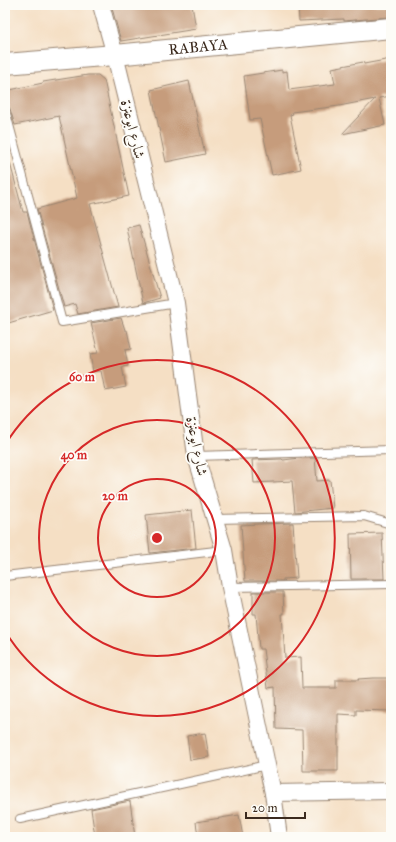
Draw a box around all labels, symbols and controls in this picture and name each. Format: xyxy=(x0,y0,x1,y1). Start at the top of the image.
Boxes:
street label: RABAYA xyxy=(168,35,229,59)
street label: شارع ابوعنزة xyxy=(113,98,149,161)
text: 60 m xyxy=(69,370,96,384)
street label: شارع ابوعنزة xyxy=(178,415,212,478)
text: 40 m xyxy=(61,448,88,463)
text: 20 m xyxy=(102,489,129,503)
centre of rings xyxy=(150,531,164,545)
scale bar xyxy=(246,794,305,820)
text: 20 m xyxy=(252,801,278,815)

